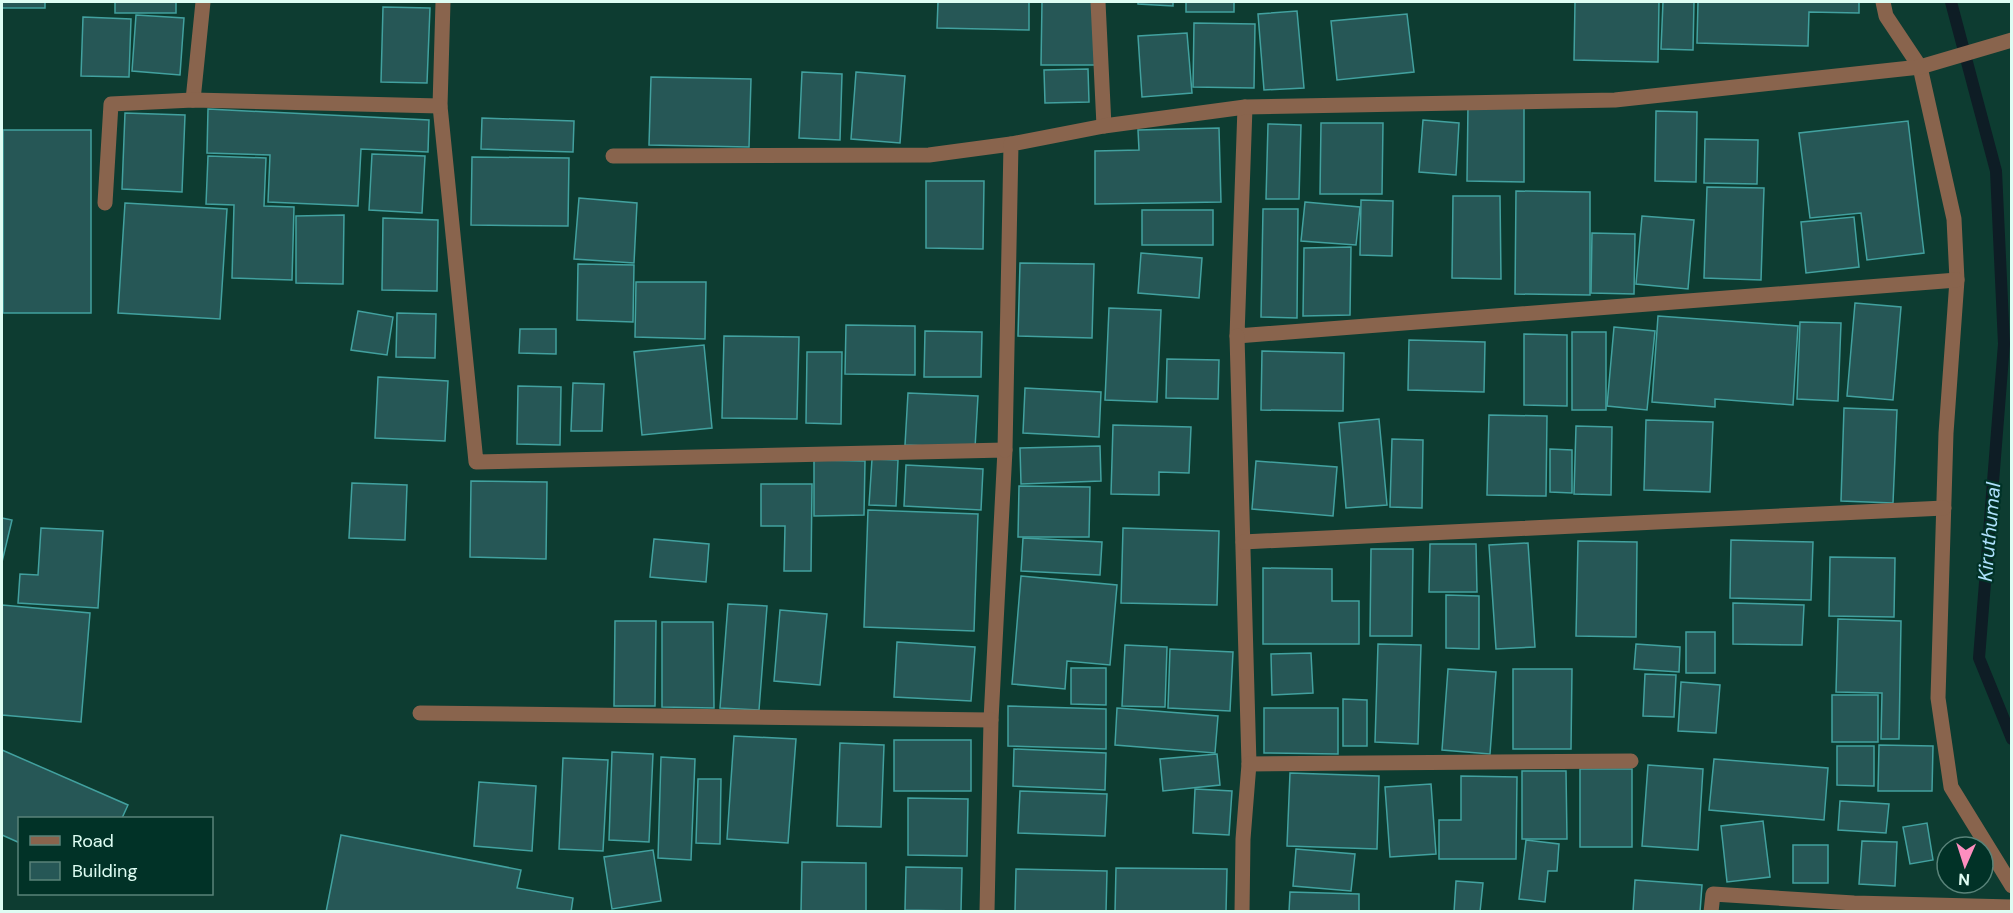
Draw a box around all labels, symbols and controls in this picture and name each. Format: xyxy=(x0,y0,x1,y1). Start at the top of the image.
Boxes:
water label: Kiruthumal xyxy=(1972,481,2006,583)
legend xyxy=(18,817,213,895)
text: Road xyxy=(72,829,114,853)
north arrow xyxy=(1935,835,1995,895)
text: Building xyxy=(72,859,137,883)
text: N xyxy=(1958,869,1971,890)

